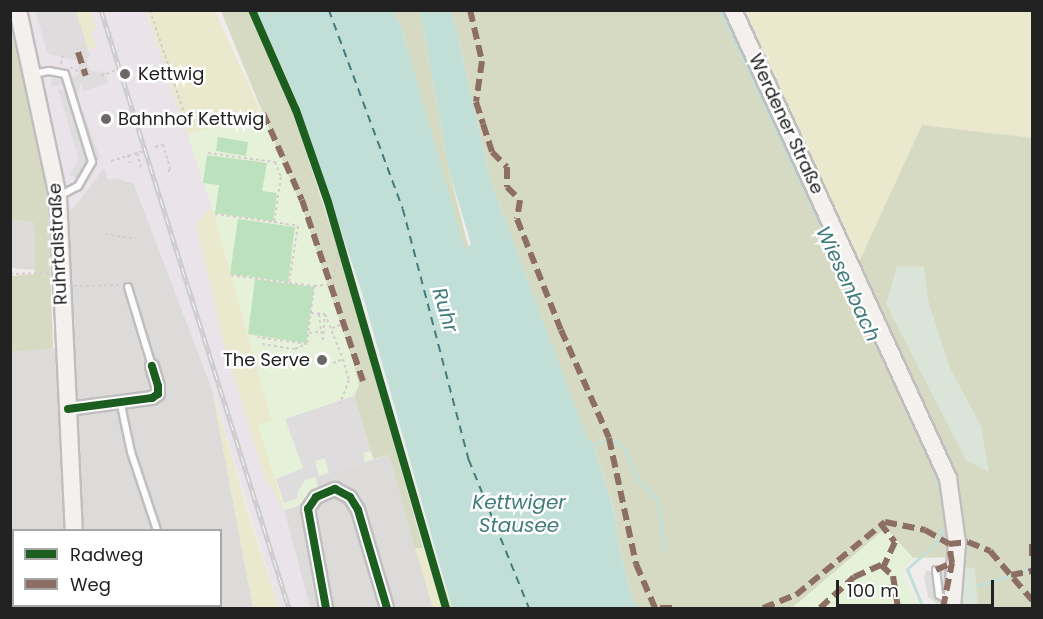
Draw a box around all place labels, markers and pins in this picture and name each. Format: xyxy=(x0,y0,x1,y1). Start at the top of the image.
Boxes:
place label: Kettwig xyxy=(138,63,204,85)
marker: Kettwig xyxy=(116,65,134,83)
place label: Bahnhof Kettwig xyxy=(118,108,264,130)
marker: Bahnhof Kettwig xyxy=(99,112,113,126)
place label: The Serve xyxy=(223,349,310,371)
marker: The Serve xyxy=(315,353,329,367)

